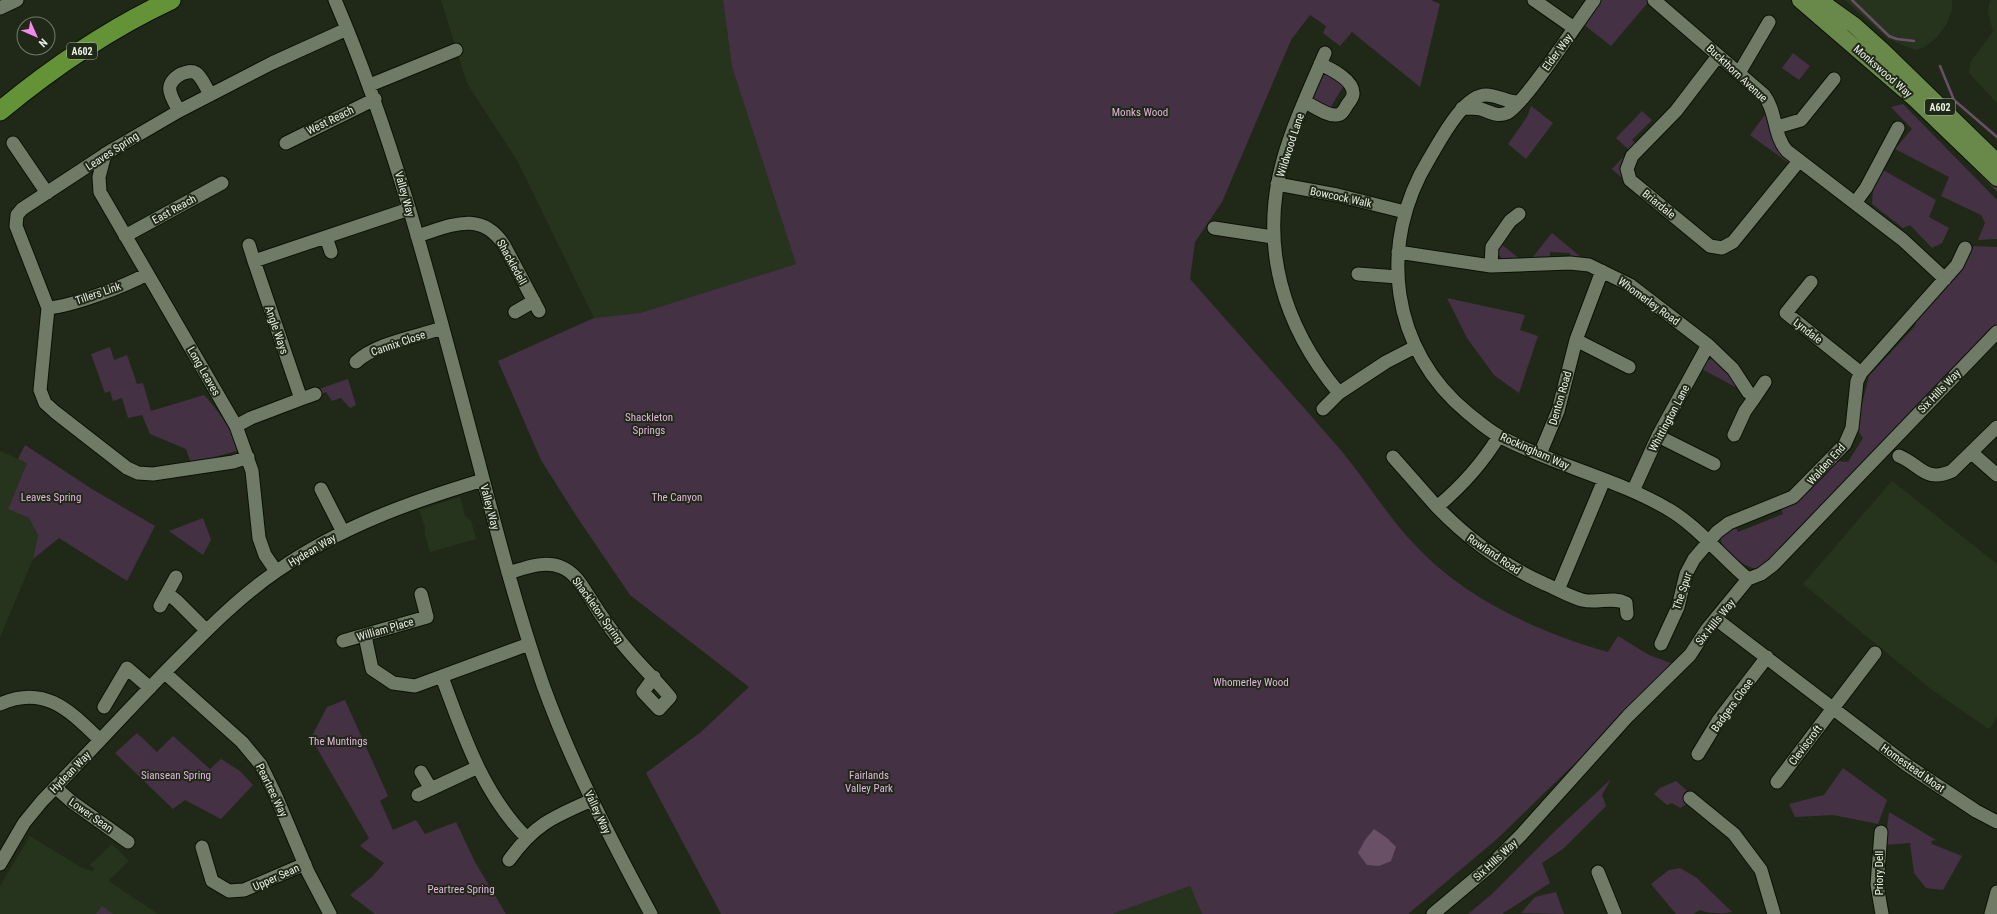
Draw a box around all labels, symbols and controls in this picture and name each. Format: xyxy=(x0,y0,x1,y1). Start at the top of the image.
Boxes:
north arrow xyxy=(16,16,56,56)
street label: Elder Way xyxy=(1540,31,1575,73)
text: N xyxy=(36,36,50,50)
street label: Buckthorn Avenue xyxy=(1704,42,1770,105)
street label: Monkswood Way xyxy=(1851,42,1915,101)
road number: A602 xyxy=(67,43,97,59)
road number: A602 xyxy=(1925,99,1955,115)
street label: West Reach xyxy=(305,103,356,137)
park label: Monks Wood xyxy=(1112,106,1168,119)
street label: Wildwood Lane xyxy=(1274,112,1307,179)
street label: Leaves Spring xyxy=(83,129,141,173)
street label: Valley Way xyxy=(392,170,417,219)
street label: Bowcock Walk xyxy=(1309,185,1373,210)
street label: Briardale xyxy=(1640,187,1678,222)
street label: East Reach xyxy=(150,192,198,227)
street label: Shackledell xyxy=(494,237,529,287)
street label: Whomerley Road xyxy=(1615,275,1682,328)
street label: Tillers Link xyxy=(74,280,123,307)
street label: Angle Ways xyxy=(262,304,291,356)
street label: Lyndale xyxy=(1791,316,1825,347)
street label: Cannix Close xyxy=(369,328,427,359)
street label: Long Leaves xyxy=(184,344,223,398)
street label: Six Hills Way xyxy=(1915,367,1964,416)
street label: Denton Road xyxy=(1547,370,1574,427)
street label: Whittington Lane xyxy=(1646,383,1692,454)
park label: Shackleton Springs xyxy=(625,411,673,437)
street label: Rockingham Way xyxy=(1498,430,1572,473)
street label: Walden End xyxy=(1805,441,1848,488)
street label: Valley Way xyxy=(477,483,502,532)
park label: Leaves Spring xyxy=(21,491,81,504)
park label: The Canyon xyxy=(652,491,702,504)
street label: Hydean Way xyxy=(286,531,339,570)
street label: Rowland Road xyxy=(1465,532,1523,577)
street label: The Spur xyxy=(1670,570,1695,611)
street label: Shackleton Spring xyxy=(569,575,626,646)
street label: Six Hills Way xyxy=(1693,596,1738,648)
street label: William Place xyxy=(355,615,415,644)
park label: Whomerley Wood xyxy=(1213,676,1289,689)
street label: Badgers Close xyxy=(1709,676,1756,734)
street label: Cleviscroft xyxy=(1786,723,1825,768)
park label: The Muntings xyxy=(308,735,368,748)
street label: Homestead Moat xyxy=(1878,742,1947,795)
street label: Hydean Way xyxy=(47,748,94,796)
street label: Peartree Way xyxy=(253,762,290,819)
park label: Siansean Spring xyxy=(141,769,211,782)
park label: Fairlands Valley Park xyxy=(845,769,893,795)
street label: Valley Way xyxy=(582,788,613,836)
street label: Lower Sean xyxy=(66,796,115,835)
street label: Six Hills Way xyxy=(1471,836,1520,884)
street label: Priory Dell xyxy=(1873,851,1886,895)
street label: Upper Sean xyxy=(251,861,301,893)
park label: Peartree Spring xyxy=(427,883,495,896)

